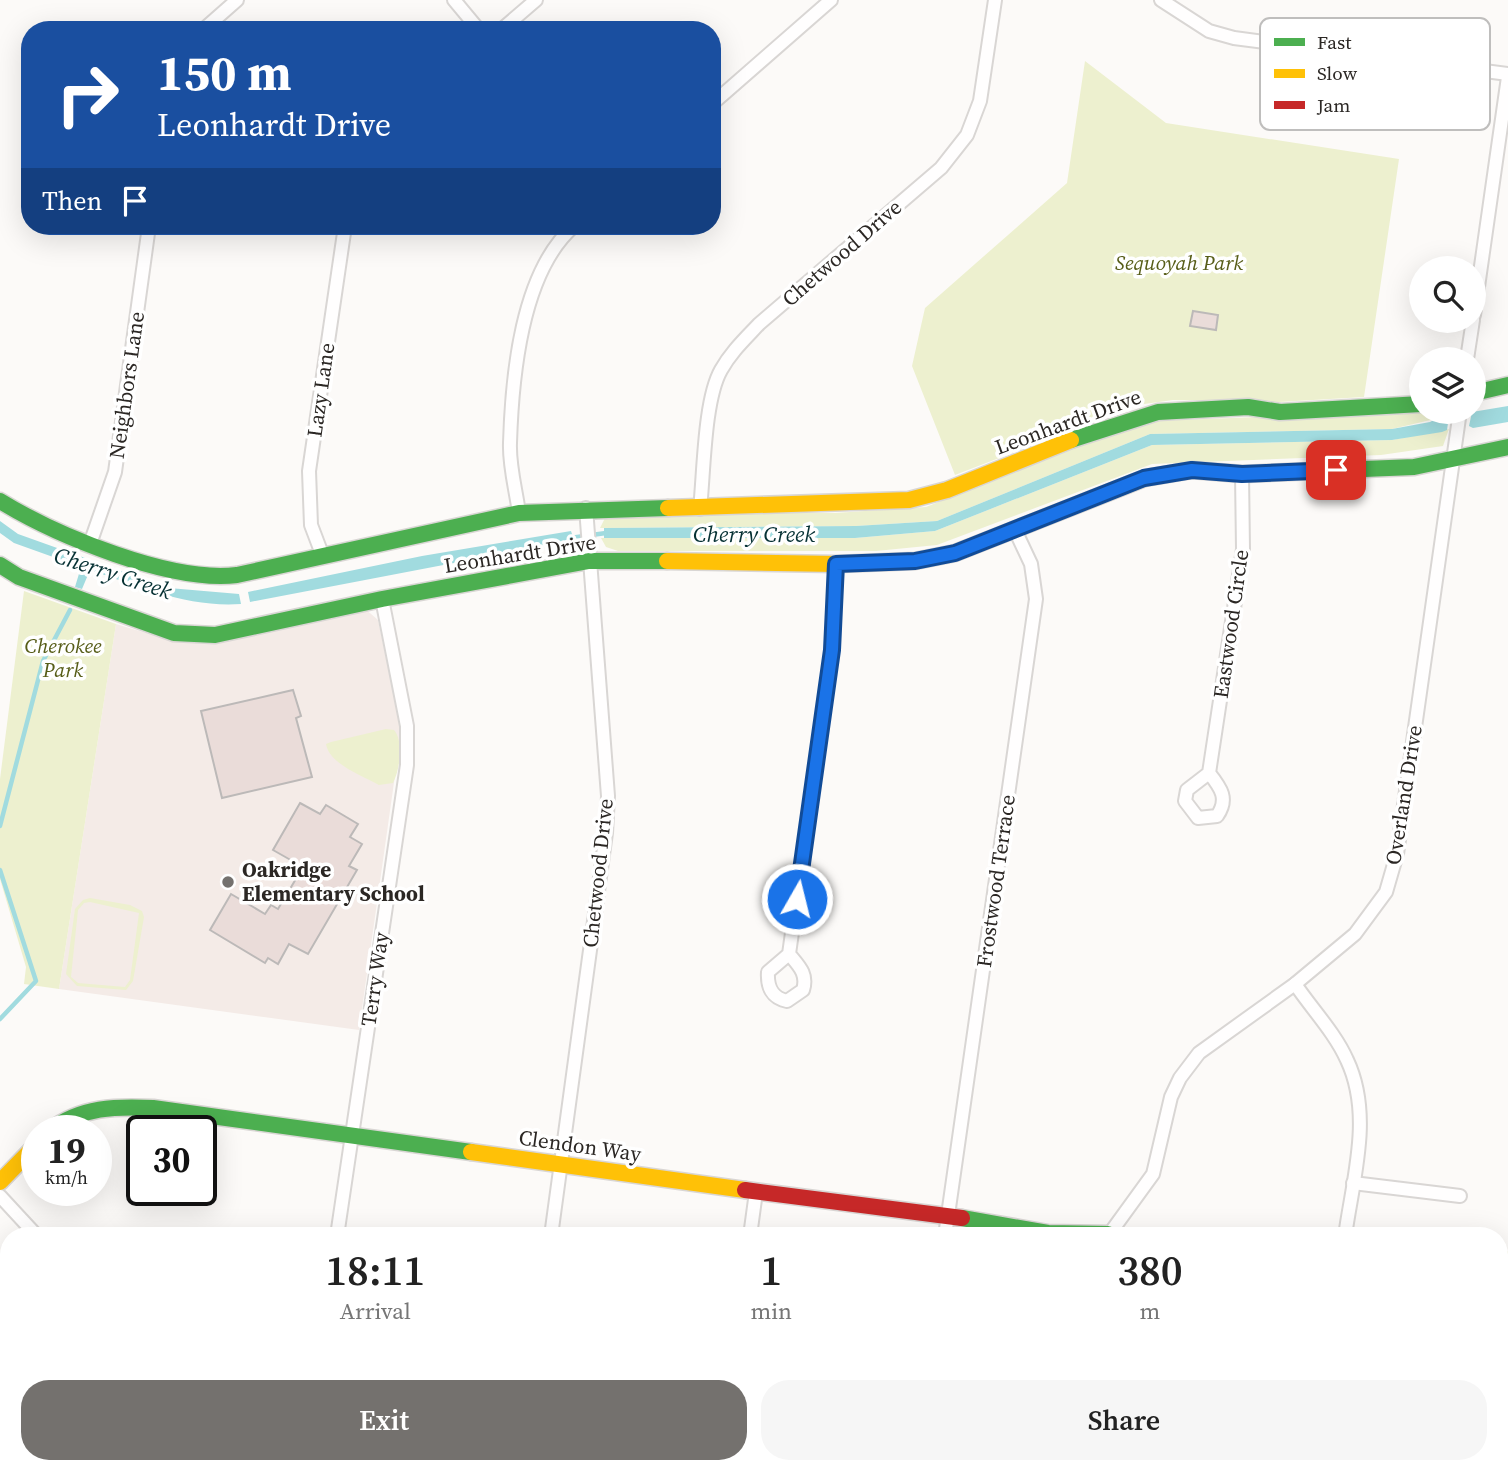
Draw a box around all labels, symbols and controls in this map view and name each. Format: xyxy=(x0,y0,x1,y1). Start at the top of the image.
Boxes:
legend xyxy=(1260,18,1490,130)
text: Fast xyxy=(1317,29,1352,55)
text: 150 m xyxy=(157,39,292,106)
icon: right xyxy=(42,49,133,140)
text: Slow xyxy=(1317,60,1358,86)
text: Jam xyxy=(1316,92,1350,118)
text: Leonhardt Drive xyxy=(157,103,391,147)
icon: arrive xyxy=(116,182,154,220)
text: Then xyxy=(42,183,102,219)
street label: Chetwood Drive xyxy=(776,193,908,313)
park label: Sequoyah Park xyxy=(1115,248,1243,277)
map controls xyxy=(1409,256,1486,424)
button: search xyxy=(1409,256,1486,333)
street label: Neighbors Lane xyxy=(102,309,151,460)
street label: Lazy Lane xyxy=(300,341,341,439)
button: layers xyxy=(1409,347,1486,424)
street label: Leonhardt Drive xyxy=(991,382,1145,461)
pin xyxy=(1306,440,1366,500)
icon: arrive xyxy=(1317,451,1355,489)
water label: Cherry Creek xyxy=(693,518,815,550)
street label: Leonhardt Drive xyxy=(442,527,598,580)
water label: Cherry Creek xyxy=(50,539,176,607)
street label: Eastwood Circle xyxy=(1206,548,1255,700)
park label: Cherokee Park xyxy=(24,631,102,684)
street label: Overland Drive xyxy=(1378,723,1429,867)
street label: Frostwood Terrace xyxy=(969,793,1022,969)
street label: Chetwood Drive xyxy=(575,797,620,949)
place label: Oakridge Elementary School xyxy=(242,855,425,908)
position arrow xyxy=(760,862,834,936)
marker: Oakridge Elementary School xyxy=(220,874,236,890)
street label: Terry Way xyxy=(354,930,395,1028)
speed limit sign: 30 xyxy=(126,1115,217,1206)
street label: Clendon Way xyxy=(517,1123,643,1168)
text: 19 xyxy=(48,1127,85,1175)
text: km/h xyxy=(45,1165,88,1190)
text: 18:11 xyxy=(325,1241,425,1299)
text: 1 xyxy=(760,1241,782,1299)
text: 380 xyxy=(1117,1241,1183,1299)
text: Arrival xyxy=(340,1295,411,1327)
text: min xyxy=(750,1295,792,1327)
text: m xyxy=(1140,1295,1160,1327)
button: Exit xyxy=(21,1380,747,1460)
button: Share xyxy=(761,1380,1487,1460)

